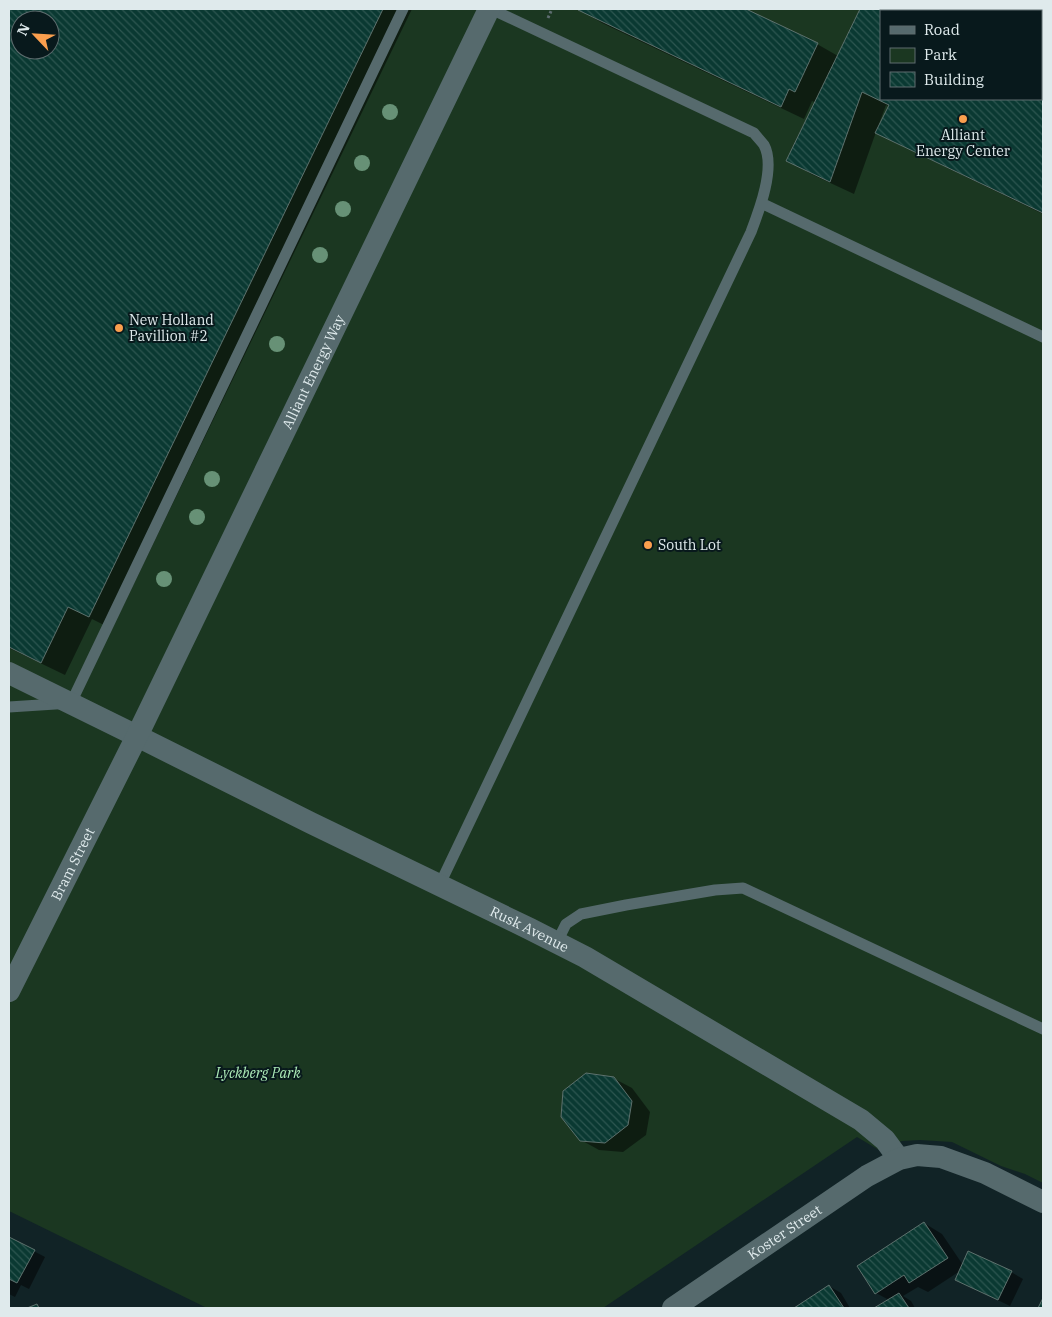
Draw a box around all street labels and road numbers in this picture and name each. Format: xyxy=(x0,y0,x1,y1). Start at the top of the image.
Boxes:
street label: Alliant Energy Way xyxy=(278,311,349,432)
street label: Bram Street xyxy=(47,825,99,904)
street label: Rusk Avenue xyxy=(487,902,572,956)
street label: Koster Street xyxy=(744,1201,825,1264)

